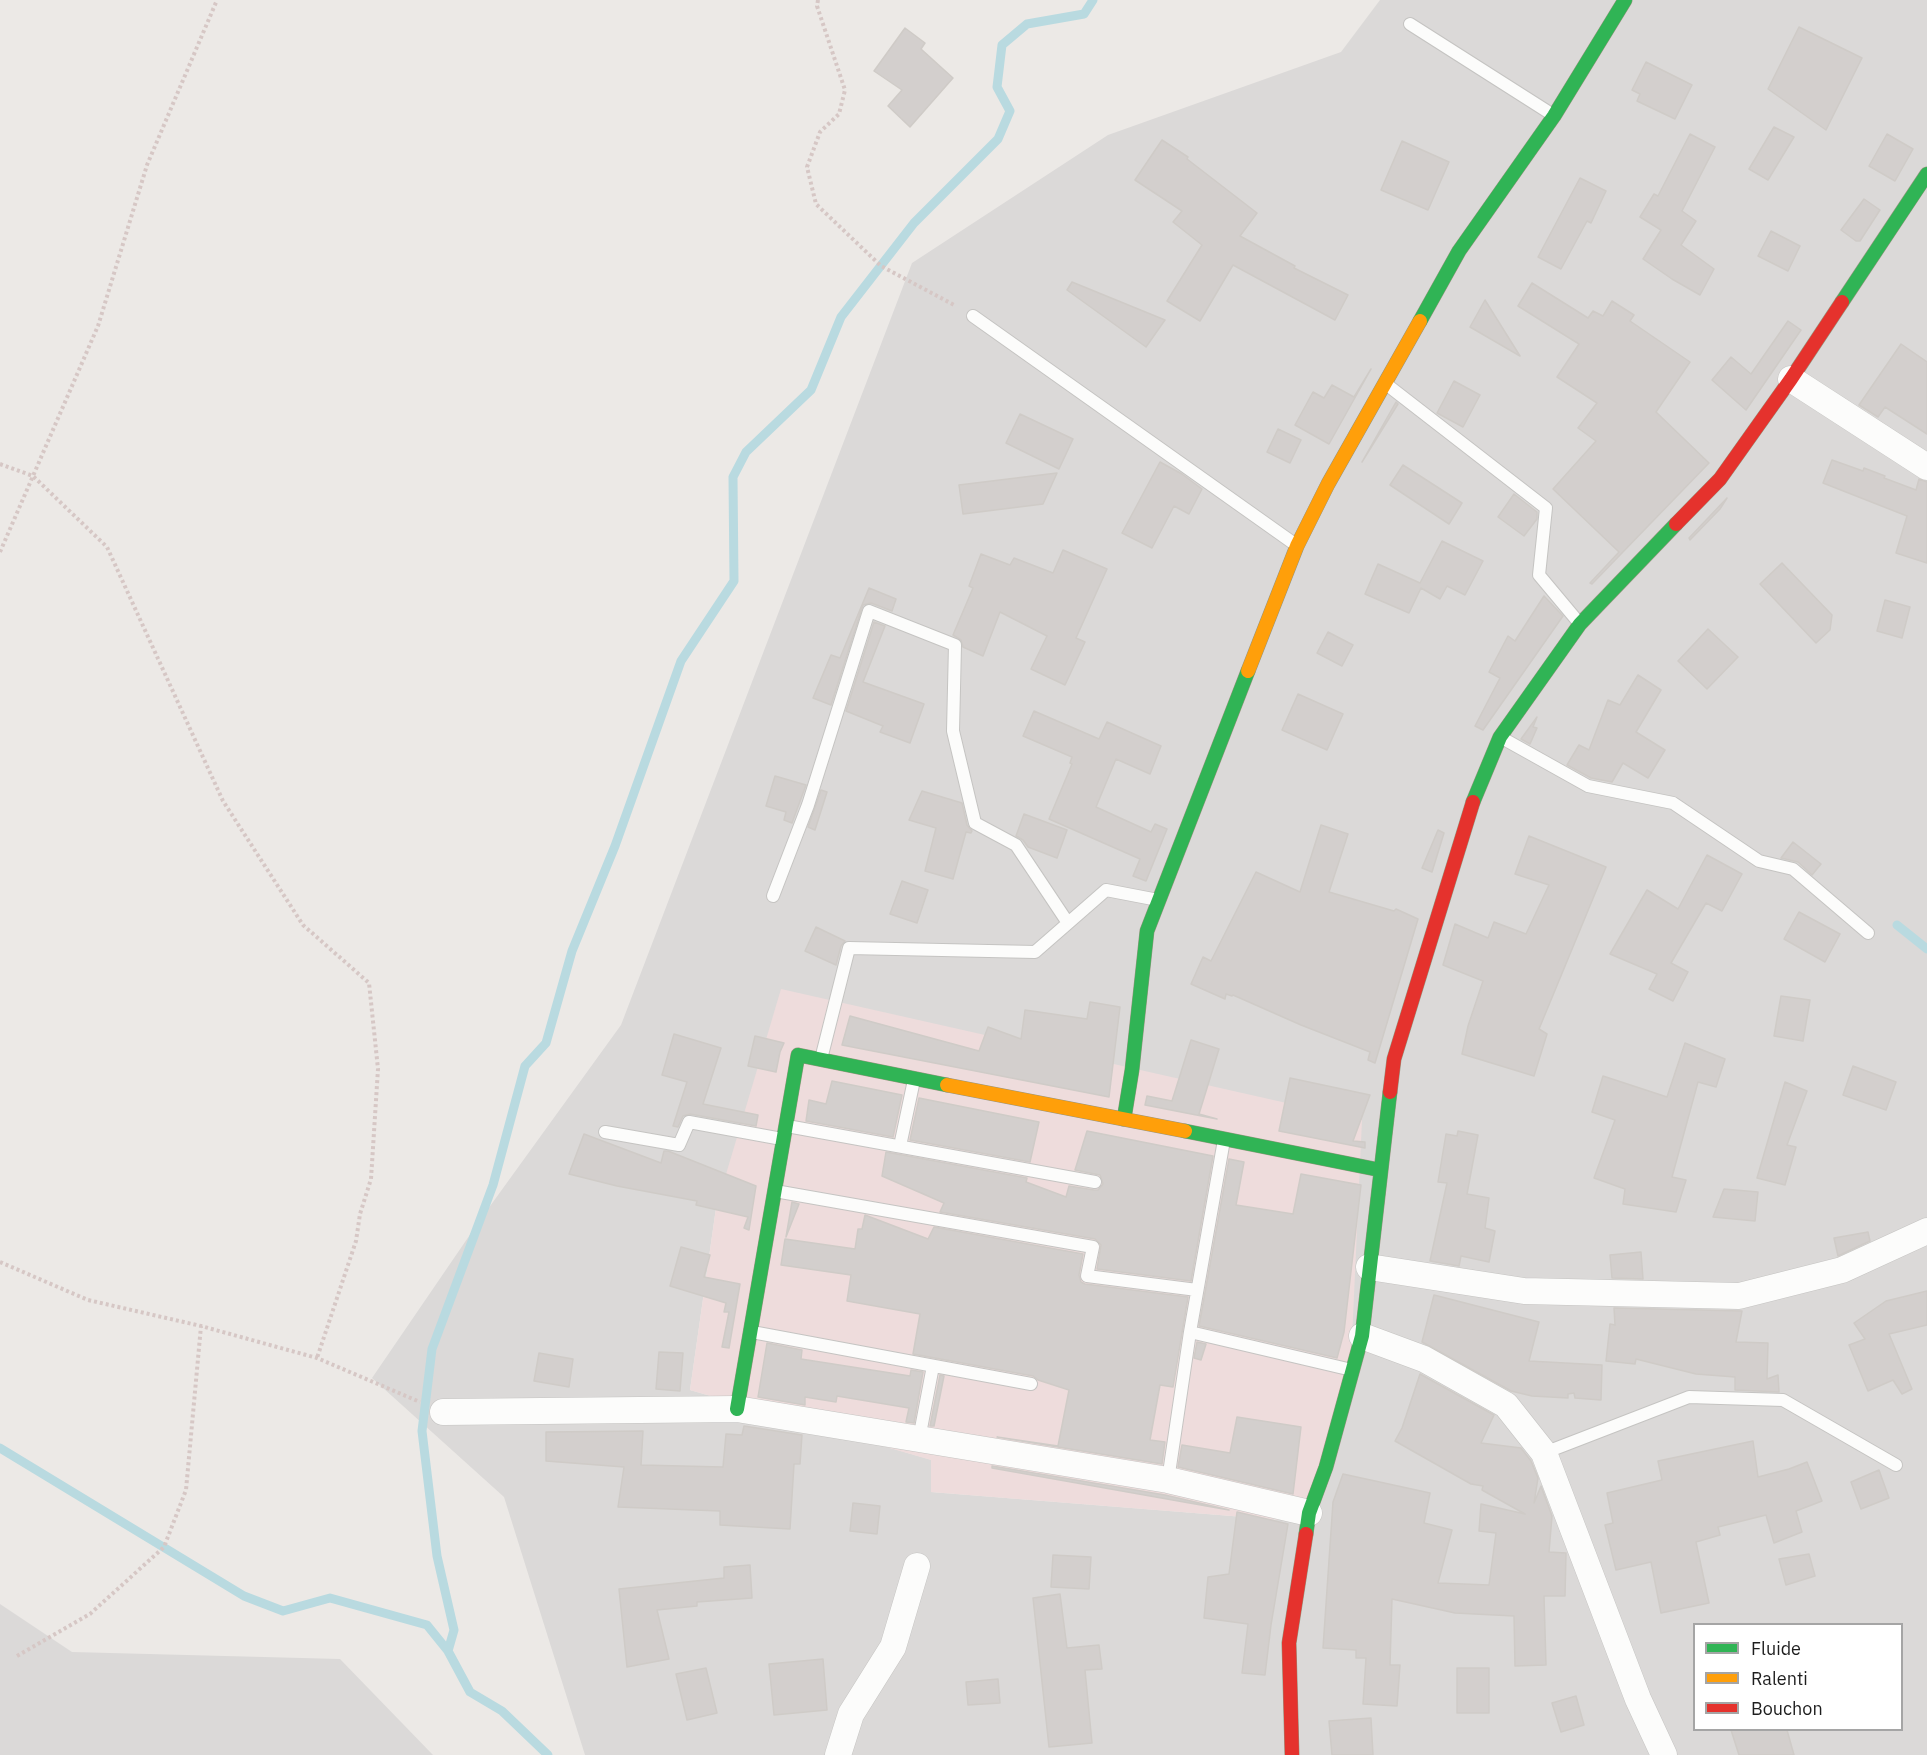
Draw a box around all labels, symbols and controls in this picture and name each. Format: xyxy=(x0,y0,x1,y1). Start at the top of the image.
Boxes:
legend xyxy=(1693,1623,1903,1731)
text: Fluide xyxy=(1751,1637,1801,1660)
text: Ralenti xyxy=(1751,1667,1808,1690)
text: Bouchon xyxy=(1751,1697,1823,1720)

